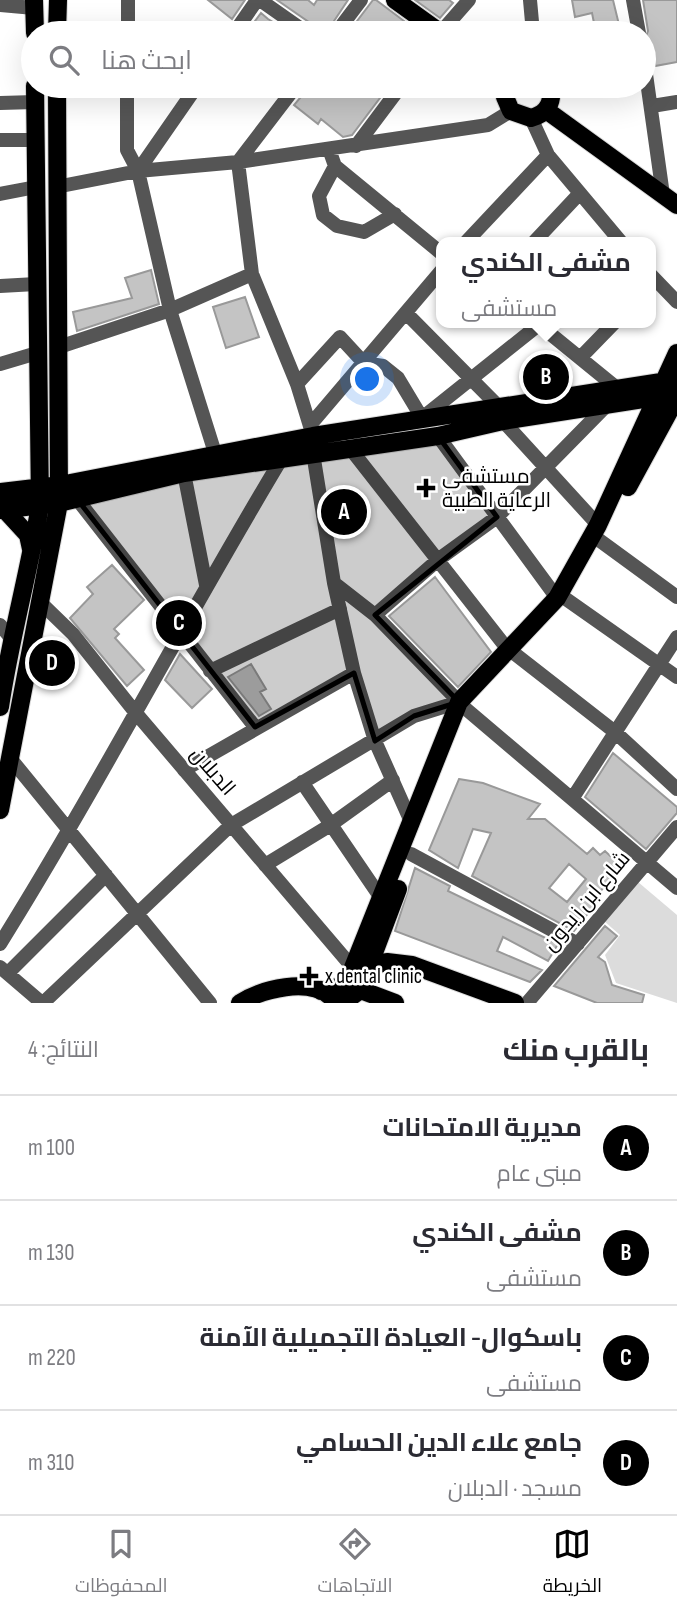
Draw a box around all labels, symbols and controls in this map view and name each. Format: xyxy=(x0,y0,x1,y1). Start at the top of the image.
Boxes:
search box xyxy=(21,21,656,98)
icon: search xyxy=(45,41,83,79)
text: ابحث هنا xyxy=(101,46,192,77)
popup xyxy=(436,237,656,328)
text: مشفى الكندي xyxy=(461,248,631,279)
text: مستشفى xyxy=(461,295,557,323)
pin: B xyxy=(523,351,569,403)
your location xyxy=(350,362,384,396)
place label: مستشفى الرعاية الطبية xyxy=(442,464,551,513)
marker: مستشفى الرعاية الطبية xyxy=(416,478,436,498)
pin: A xyxy=(321,486,367,538)
pin: C xyxy=(156,597,202,649)
pin: D xyxy=(29,637,75,689)
street label: الدبلان xyxy=(185,742,241,801)
street label: شارع ابن زيدون xyxy=(537,846,636,957)
place label: x dental clinic xyxy=(325,964,422,989)
marker: x dental clinic xyxy=(299,966,319,986)
text: بالقرب منك xyxy=(503,1033,649,1069)
text: النتائج: 4 xyxy=(28,1036,99,1064)
text: مديرية الامتحانات xyxy=(383,1113,582,1144)
text: 100 m xyxy=(28,1134,75,1162)
text: A xyxy=(621,1134,631,1162)
text: مبنى عام xyxy=(496,1160,582,1188)
text: مشفى الكندي xyxy=(412,1218,582,1249)
text: 130 m xyxy=(28,1239,74,1267)
text: B xyxy=(621,1239,631,1267)
text: مستشفى xyxy=(486,1265,582,1293)
text: باسكوال- العيادة التجميلية الآمنة xyxy=(199,1323,582,1354)
text: 220 m xyxy=(28,1344,76,1372)
text: C xyxy=(620,1344,632,1372)
text: مستشفى xyxy=(486,1370,582,1398)
text: جامع علاء الدين الحسامي xyxy=(296,1428,582,1459)
text: 310 m xyxy=(28,1449,74,1477)
text: D xyxy=(620,1449,632,1477)
text: مسجد · الدبلان xyxy=(448,1475,582,1503)
tab: المحفوظات xyxy=(75,1525,168,1603)
tab: الاتجاهات xyxy=(317,1525,393,1603)
tab: الخريطة xyxy=(543,1525,602,1603)

